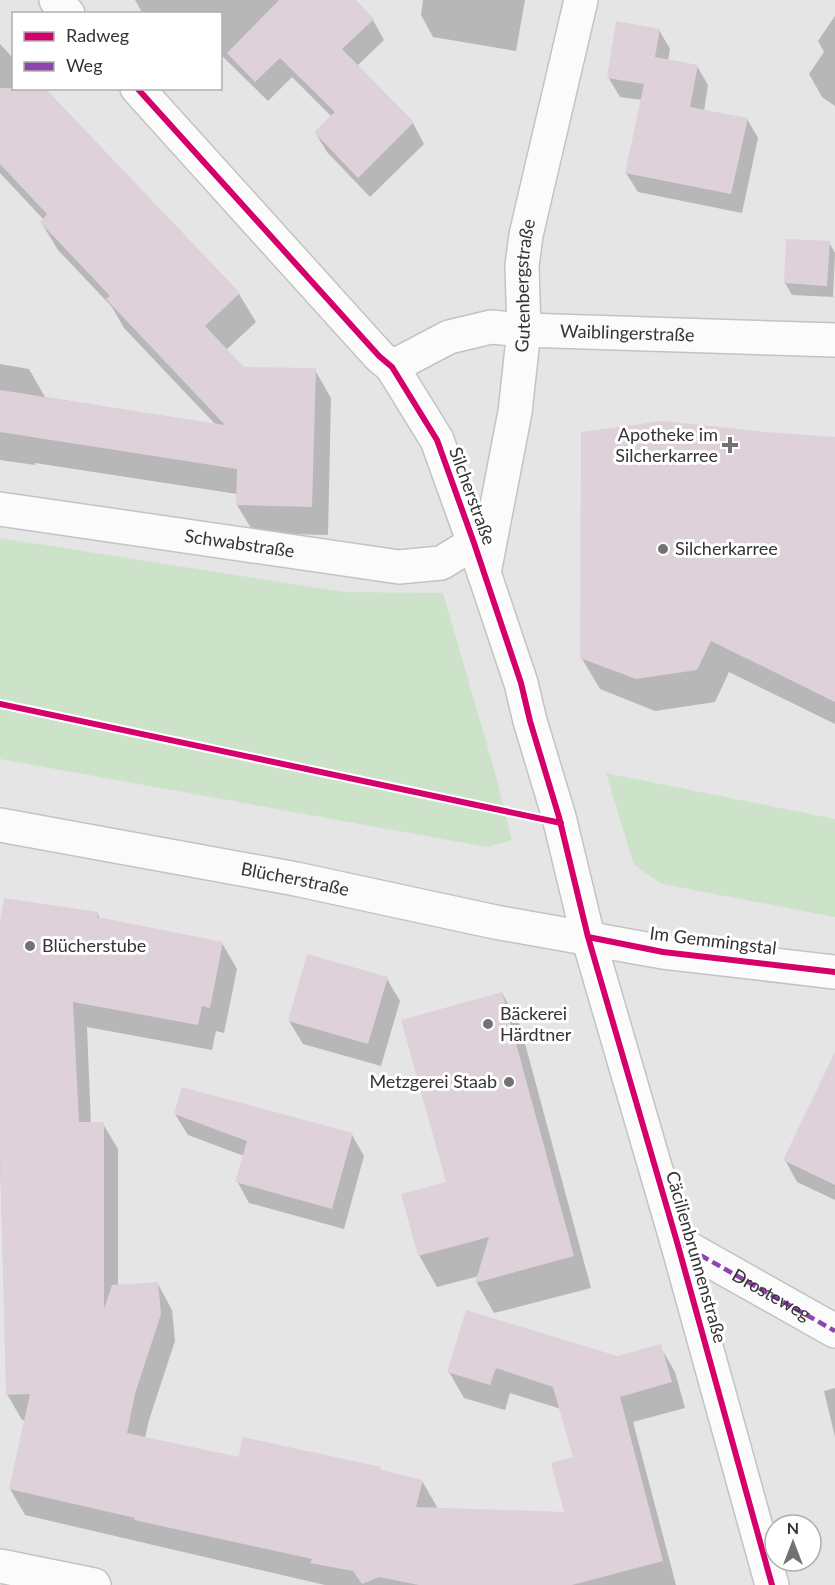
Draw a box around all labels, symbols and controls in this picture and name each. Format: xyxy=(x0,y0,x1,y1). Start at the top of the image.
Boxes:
legend xyxy=(12,12,222,90)
text: Radweg xyxy=(66,24,129,46)
text: Weg xyxy=(66,54,103,76)
street label: Gutenbergstraße xyxy=(510,216,539,353)
street label: Waiblingerstraße xyxy=(560,319,695,345)
place label: Apotheke im Silcherkarree xyxy=(615,423,718,466)
marker: Apotheke im Silcherkarree xyxy=(723,438,737,452)
street label: Silcherstraße xyxy=(445,444,501,548)
street label: Schwabstraße xyxy=(183,524,296,562)
place label: Silcherkarree xyxy=(675,537,778,559)
marker: Silcherkarree xyxy=(656,542,670,556)
street label: Blücherstraße xyxy=(239,857,351,900)
street label: Im Gemmingstal xyxy=(648,921,778,959)
place label: Blücherstube xyxy=(42,934,146,956)
marker: Blücherstube xyxy=(23,939,37,953)
place label: Bäckerei Härdtner xyxy=(500,1002,572,1045)
marker: Bäckerei Härdtner xyxy=(481,1017,495,1031)
place label: Metzgerei Staab xyxy=(369,1070,497,1092)
marker: Metzgerei Staab xyxy=(502,1075,516,1089)
street label: Cäcilienbrunnenstraße xyxy=(662,1168,732,1345)
street label: Drosteweg xyxy=(729,1263,815,1325)
north arrow xyxy=(763,1513,823,1573)
text: N xyxy=(787,1518,799,1537)

